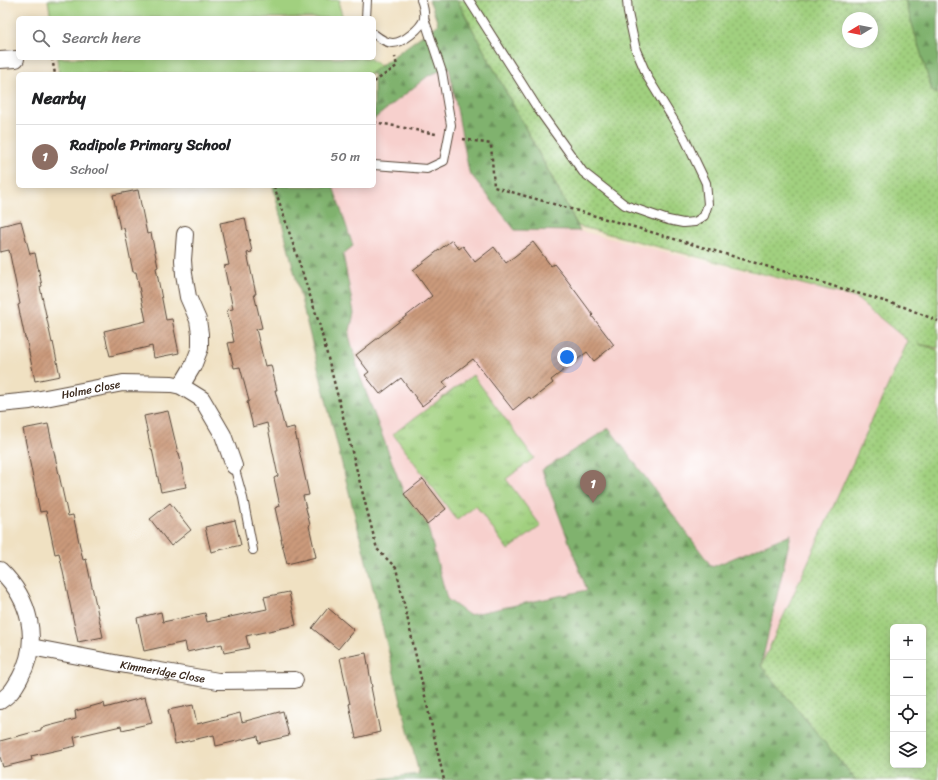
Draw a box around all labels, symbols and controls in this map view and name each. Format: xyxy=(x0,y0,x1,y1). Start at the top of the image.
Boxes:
north arrow xyxy=(842,12,878,48)
search box xyxy=(16,16,376,60)
text: Search here xyxy=(62,25,141,51)
icon: search xyxy=(30,27,52,49)
text: Nearby xyxy=(32,83,86,113)
text: Radipole Primary School xyxy=(70,132,230,158)
text: 1 xyxy=(42,145,48,168)
text: 50 m xyxy=(330,145,360,168)
text: School xyxy=(70,158,108,181)
your location xyxy=(557,347,577,367)
street label: Holme Close xyxy=(60,375,122,405)
pin: 1 xyxy=(580,470,606,503)
map controls xyxy=(890,624,926,768)
button: + xyxy=(890,624,926,660)
street label: Kimmeridge Close xyxy=(119,655,207,689)
button: − xyxy=(890,660,926,696)
button: locate xyxy=(890,696,926,732)
button: layers xyxy=(890,732,926,768)

